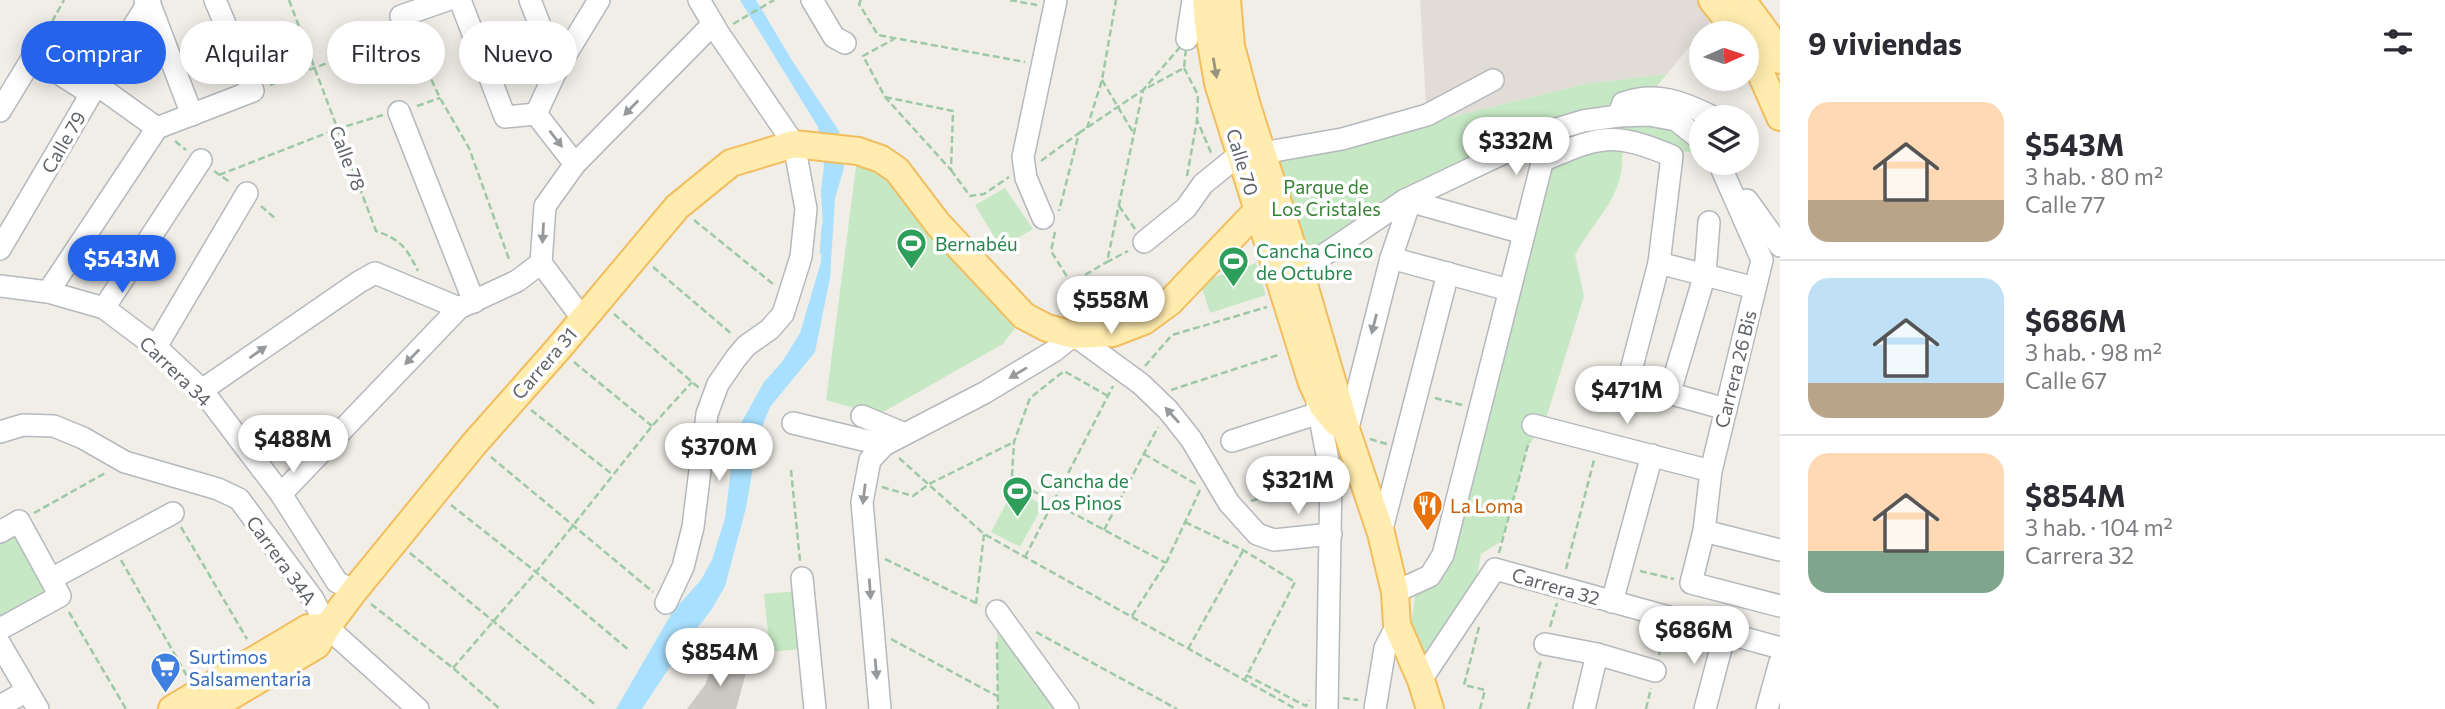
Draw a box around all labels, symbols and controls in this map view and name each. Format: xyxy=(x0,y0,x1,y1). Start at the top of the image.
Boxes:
chip: Comprar xyxy=(21,21,166,84)
chip: Alquilar xyxy=(180,21,313,84)
chip: Filtros xyxy=(327,21,445,84)
chip: Nuevo xyxy=(459,21,577,84)
north arrow xyxy=(1689,21,1759,91)
map controls xyxy=(1689,21,1759,175)
icon: filters xyxy=(2379,23,2417,61)
text: 9 viviendas xyxy=(1808,24,1962,61)
one-way arrow xyxy=(1210,57,1221,79)
one-way arrow xyxy=(622,99,639,116)
button: layers xyxy=(1689,105,1759,175)
street label: Calle 79 xyxy=(36,107,90,177)
pin: $332M xyxy=(1467,118,1565,177)
street label: Calle 78 xyxy=(325,122,371,194)
text: $543M xyxy=(2025,125,2125,162)
street label: Calle 70 xyxy=(1222,126,1264,198)
text: $332M xyxy=(1479,126,1553,154)
one-way arrow xyxy=(548,130,562,148)
icon: home xyxy=(1864,130,1948,214)
text: 3 hab. · 80 m² xyxy=(2025,162,2163,190)
park label: Parque de Los Cristales xyxy=(1271,175,1381,220)
text: Calle 77 xyxy=(2025,190,2105,218)
one-way arrow xyxy=(538,223,549,245)
sports icon: Bernabéu xyxy=(895,226,929,270)
place label: Bernabéu xyxy=(935,232,1018,255)
pin: $543M xyxy=(73,236,171,295)
place label: Cancha Cinco de Octubre xyxy=(1256,239,1373,284)
text: $543M xyxy=(84,244,160,272)
sports icon: Cancha Cinco de Octubre xyxy=(1216,244,1250,288)
pin: $558M xyxy=(1062,276,1160,336)
text: $558M xyxy=(1073,285,1149,313)
text: $686M xyxy=(2025,301,2127,338)
icon: home xyxy=(1864,306,1948,390)
street label: Carrera 26 Bis xyxy=(1709,308,1761,430)
one-way arrow xyxy=(1368,313,1379,335)
street label: Carrera 31 xyxy=(507,322,581,404)
street label: Carrera 34 xyxy=(135,331,217,411)
text: 3 hab. · 98 m² xyxy=(2025,338,2162,366)
one-way arrow xyxy=(249,345,267,359)
one-way arrow xyxy=(403,349,420,366)
one-way arrow xyxy=(1008,366,1027,379)
pin: $471M xyxy=(1578,366,1676,426)
text: Calle 67 xyxy=(2025,366,2107,394)
text: $471M xyxy=(1591,375,1663,403)
one-way arrow xyxy=(1164,406,1180,424)
pin: $488M xyxy=(244,416,342,475)
text: $488M xyxy=(254,424,332,452)
pin: $370M xyxy=(670,424,768,483)
text: $370M xyxy=(681,432,757,460)
pin: $321M xyxy=(1249,456,1347,516)
text: $321M xyxy=(1262,465,1334,493)
place label: Cancha de Los Pinos xyxy=(1040,469,1129,514)
sports icon: Cancha de Los Pinos xyxy=(1000,474,1034,518)
text: $854M xyxy=(2025,476,2126,513)
icon: home xyxy=(1864,481,1948,565)
one-way arrow xyxy=(858,483,869,505)
restaurant icon: La Loma xyxy=(1410,488,1444,532)
place label: La Loma xyxy=(1450,494,1523,517)
street label: Carrera 34A xyxy=(242,511,322,609)
text: 3 hab. · 104 m² xyxy=(2025,513,2173,541)
text: Carrera 32 xyxy=(2025,541,2134,569)
street label: Carrera 32 xyxy=(1510,563,1602,609)
one-way arrow xyxy=(865,579,876,601)
pin: $686M xyxy=(1645,606,1743,666)
text: $686M xyxy=(1655,615,1733,643)
pin: $854M xyxy=(671,628,769,688)
text: $854M xyxy=(681,637,759,665)
place label: Surtimos Salsamentaria xyxy=(189,645,311,690)
supermarket icon: Surtimos Salsamentaria xyxy=(149,650,183,694)
one-way arrow xyxy=(871,658,882,680)

